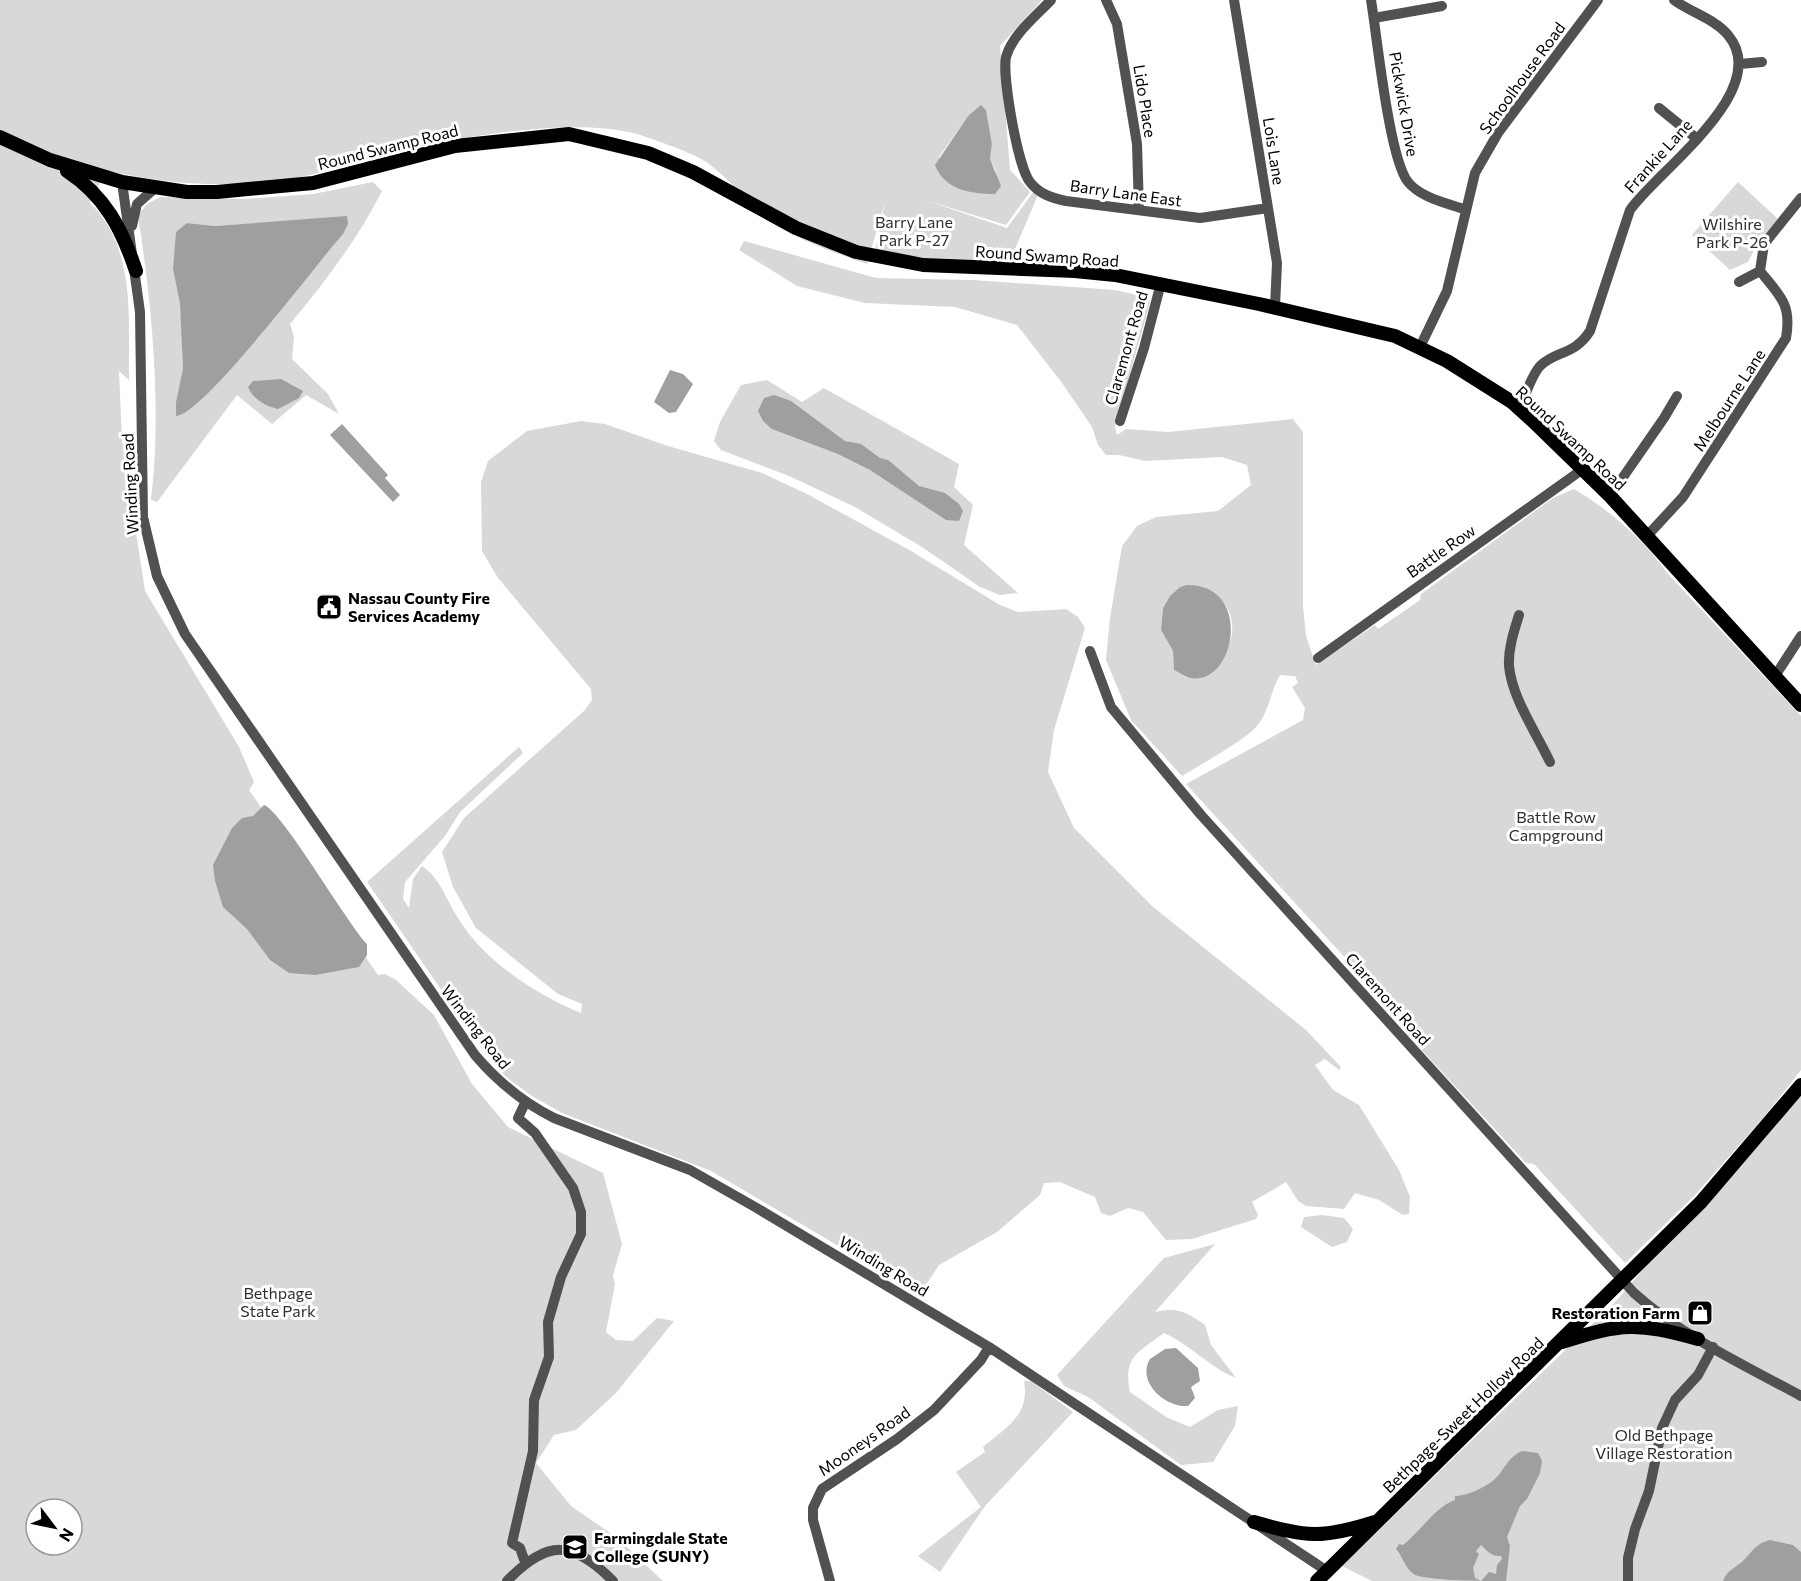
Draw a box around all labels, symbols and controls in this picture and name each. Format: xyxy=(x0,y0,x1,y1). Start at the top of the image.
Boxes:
street label: Schoolhouse Road xyxy=(1475,18,1569,137)
street label: Pickwick Drive xyxy=(1386,50,1423,158)
street label: Lido Place xyxy=(1130,63,1161,139)
street label: Frankie Lane xyxy=(1620,115,1696,196)
street label: Lois Lane xyxy=(1260,116,1289,186)
street label: Round Swamp Road xyxy=(316,120,460,173)
street label: Barry Lane East xyxy=(1069,175,1184,210)
park label: Barry Lane Park P-27 xyxy=(875,212,953,249)
park label: Wilshire Park P-26 xyxy=(1696,214,1768,251)
street label: Round Swamp Road xyxy=(975,241,1120,270)
street label: Claremont Road xyxy=(1100,289,1151,407)
street label: Melbourne Lane xyxy=(1688,345,1769,454)
street label: Round Swamp Road xyxy=(1512,382,1631,494)
street label: Winding Road xyxy=(117,433,142,535)
street label: Battle Row xyxy=(1403,520,1479,581)
place label: Nassau County Fire Services Academy xyxy=(348,588,490,625)
public building icon: Nassau County Fire Services Academy xyxy=(314,592,344,622)
park label: Battle Row Campground xyxy=(1509,807,1603,844)
street label: Claremont Road xyxy=(1342,949,1435,1049)
street label: Winding Road xyxy=(438,981,515,1072)
street label: Winding Road xyxy=(836,1231,933,1300)
park label: Bethpage State Park xyxy=(240,1283,316,1320)
shop icon: Restoration Farm xyxy=(1685,1298,1715,1328)
place label: Restoration Farm xyxy=(1552,1303,1680,1322)
street label: Bethpage-Sweet Hollow Road xyxy=(1378,1333,1547,1497)
street label: Mooneys Road xyxy=(814,1402,913,1479)
park label: Old Bethpage Village Restoration xyxy=(1595,1425,1733,1462)
north arrow xyxy=(24,1497,84,1557)
text: N xyxy=(56,1525,78,1545)
place label: Farmingdale State College (SUNY) xyxy=(594,1528,728,1565)
school or university icon: Farmingdale State College (SUNY) xyxy=(560,1532,590,1562)

